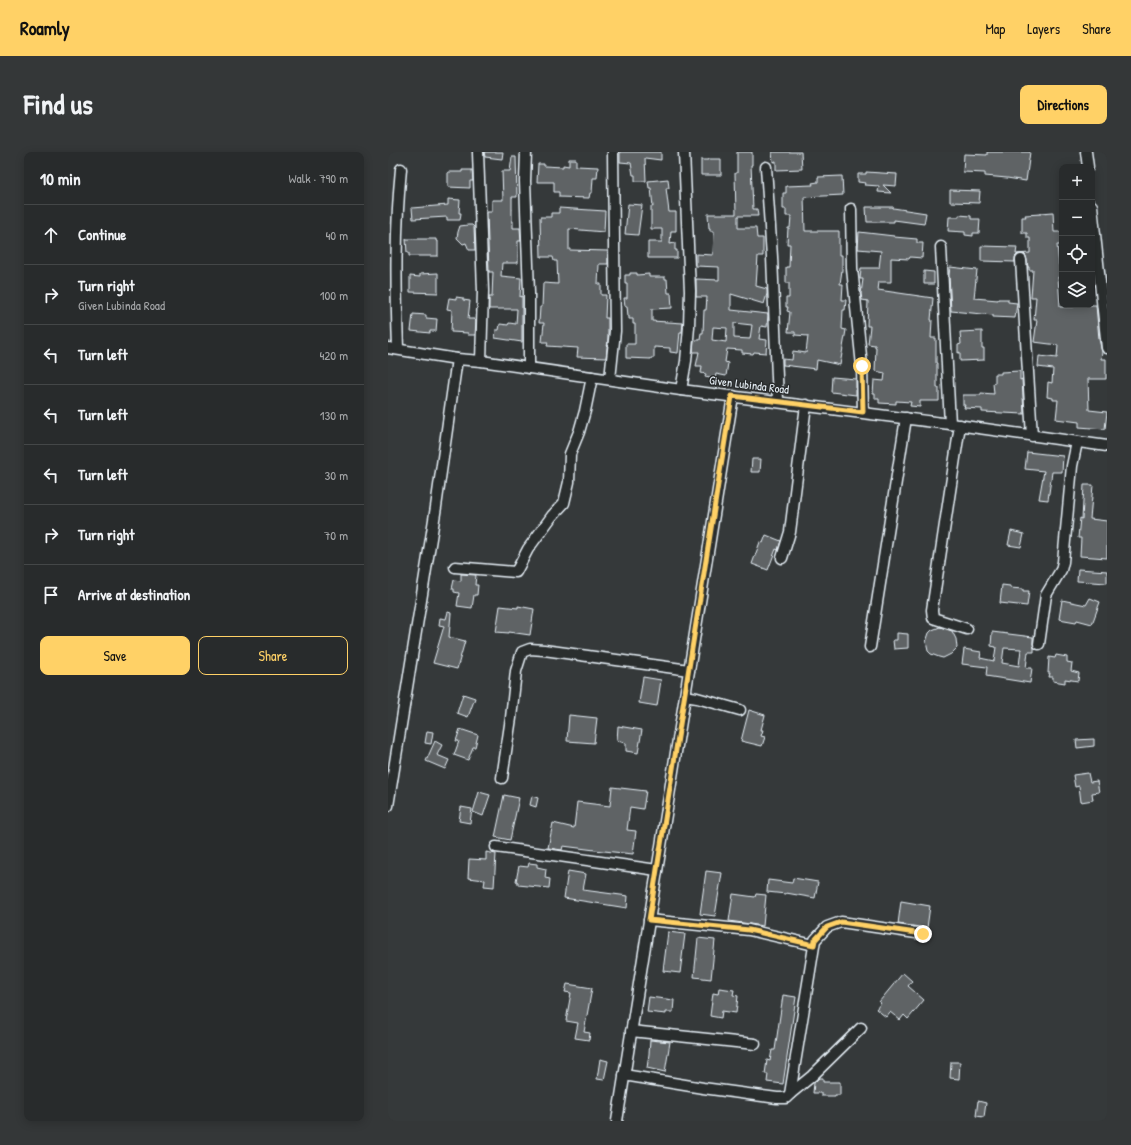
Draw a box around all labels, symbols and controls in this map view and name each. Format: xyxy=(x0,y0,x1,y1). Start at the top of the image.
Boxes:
text: Roamly xyxy=(20,15,70,41)
text: Map xyxy=(985,19,1005,38)
text: Layers xyxy=(1027,19,1060,38)
text: Share xyxy=(1082,19,1111,38)
text: Find us xyxy=(24,85,93,123)
button: Directions xyxy=(1020,85,1107,124)
map controls xyxy=(1059,164,1095,308)
button: + xyxy=(1059,164,1095,200)
text: 10 min xyxy=(40,167,81,190)
text: Walk · 790 m xyxy=(289,169,348,187)
button: − xyxy=(1059,200,1095,236)
icon: ahead xyxy=(40,224,62,246)
text: Continue xyxy=(78,224,126,245)
text: 40 m xyxy=(325,226,348,244)
button: locate xyxy=(1059,236,1095,272)
button: layers xyxy=(1059,272,1095,308)
text: Turn right xyxy=(78,275,134,296)
icon: right xyxy=(40,284,62,306)
text: 100 m xyxy=(320,286,348,304)
text: Given Lubinda Road xyxy=(78,296,165,314)
icon: left xyxy=(40,344,62,366)
text: Turn left xyxy=(78,344,128,365)
text: 420 m xyxy=(319,346,348,364)
route start xyxy=(853,357,871,375)
street label: Given Lubinda Road xyxy=(708,371,790,398)
icon: left xyxy=(40,404,62,426)
text: Turn left xyxy=(78,404,128,425)
text: 130 m xyxy=(320,406,348,424)
icon: left xyxy=(40,464,62,486)
text: Turn left xyxy=(78,464,128,485)
text: 30 m xyxy=(325,466,348,484)
icon: right xyxy=(40,524,62,546)
text: Turn right xyxy=(78,524,134,545)
text: 70 m xyxy=(324,526,348,544)
icon: arrive xyxy=(40,584,62,606)
text: Arrive at destination xyxy=(78,584,190,605)
button: Save xyxy=(40,636,190,675)
button: Share xyxy=(198,636,348,675)
route end xyxy=(914,925,932,943)

